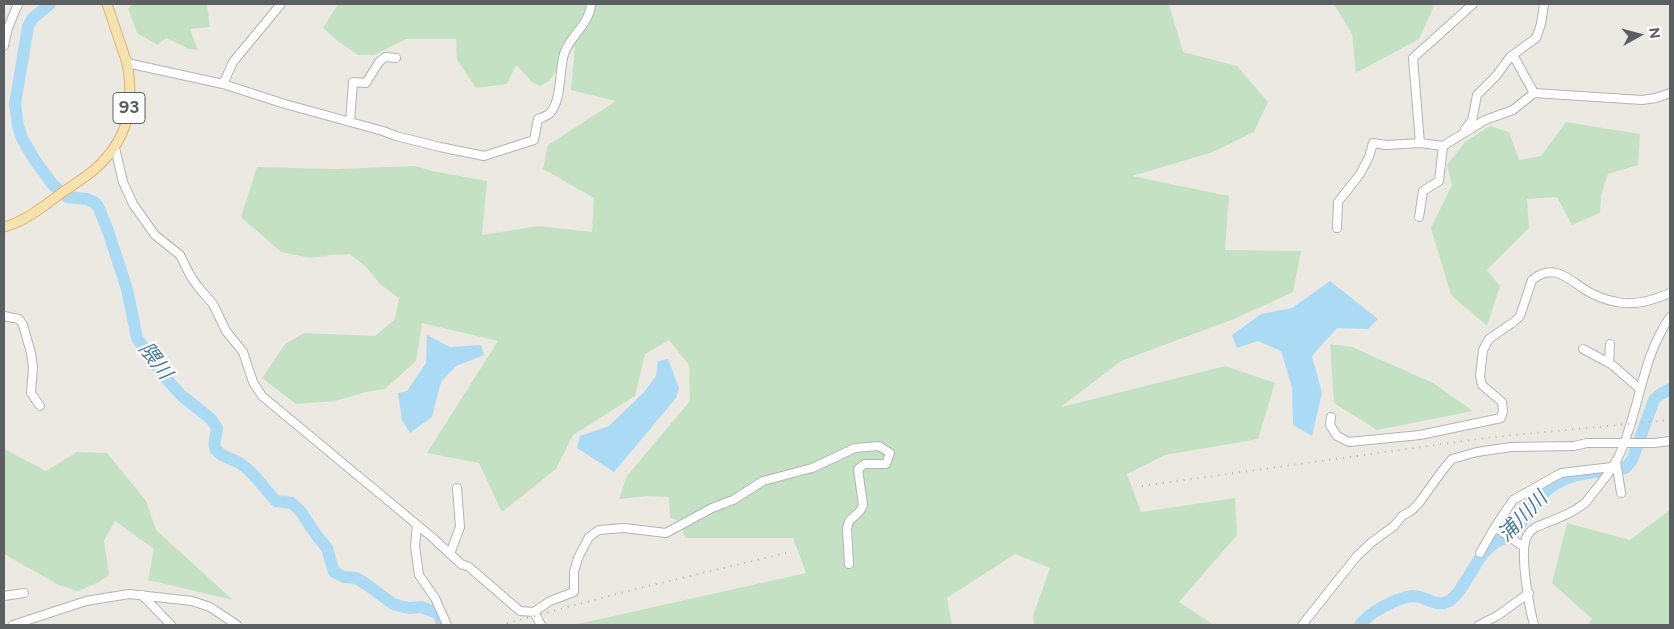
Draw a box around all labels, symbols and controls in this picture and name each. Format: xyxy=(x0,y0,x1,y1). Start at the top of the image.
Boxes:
north arrow xyxy=(1614,10,1664,60)
text: N xyxy=(1645,27,1663,40)
road number: 93 xyxy=(113,92,145,124)
water label: 隈川 xyxy=(133,338,177,384)
water label: 浦川川 xyxy=(1494,487,1552,547)

